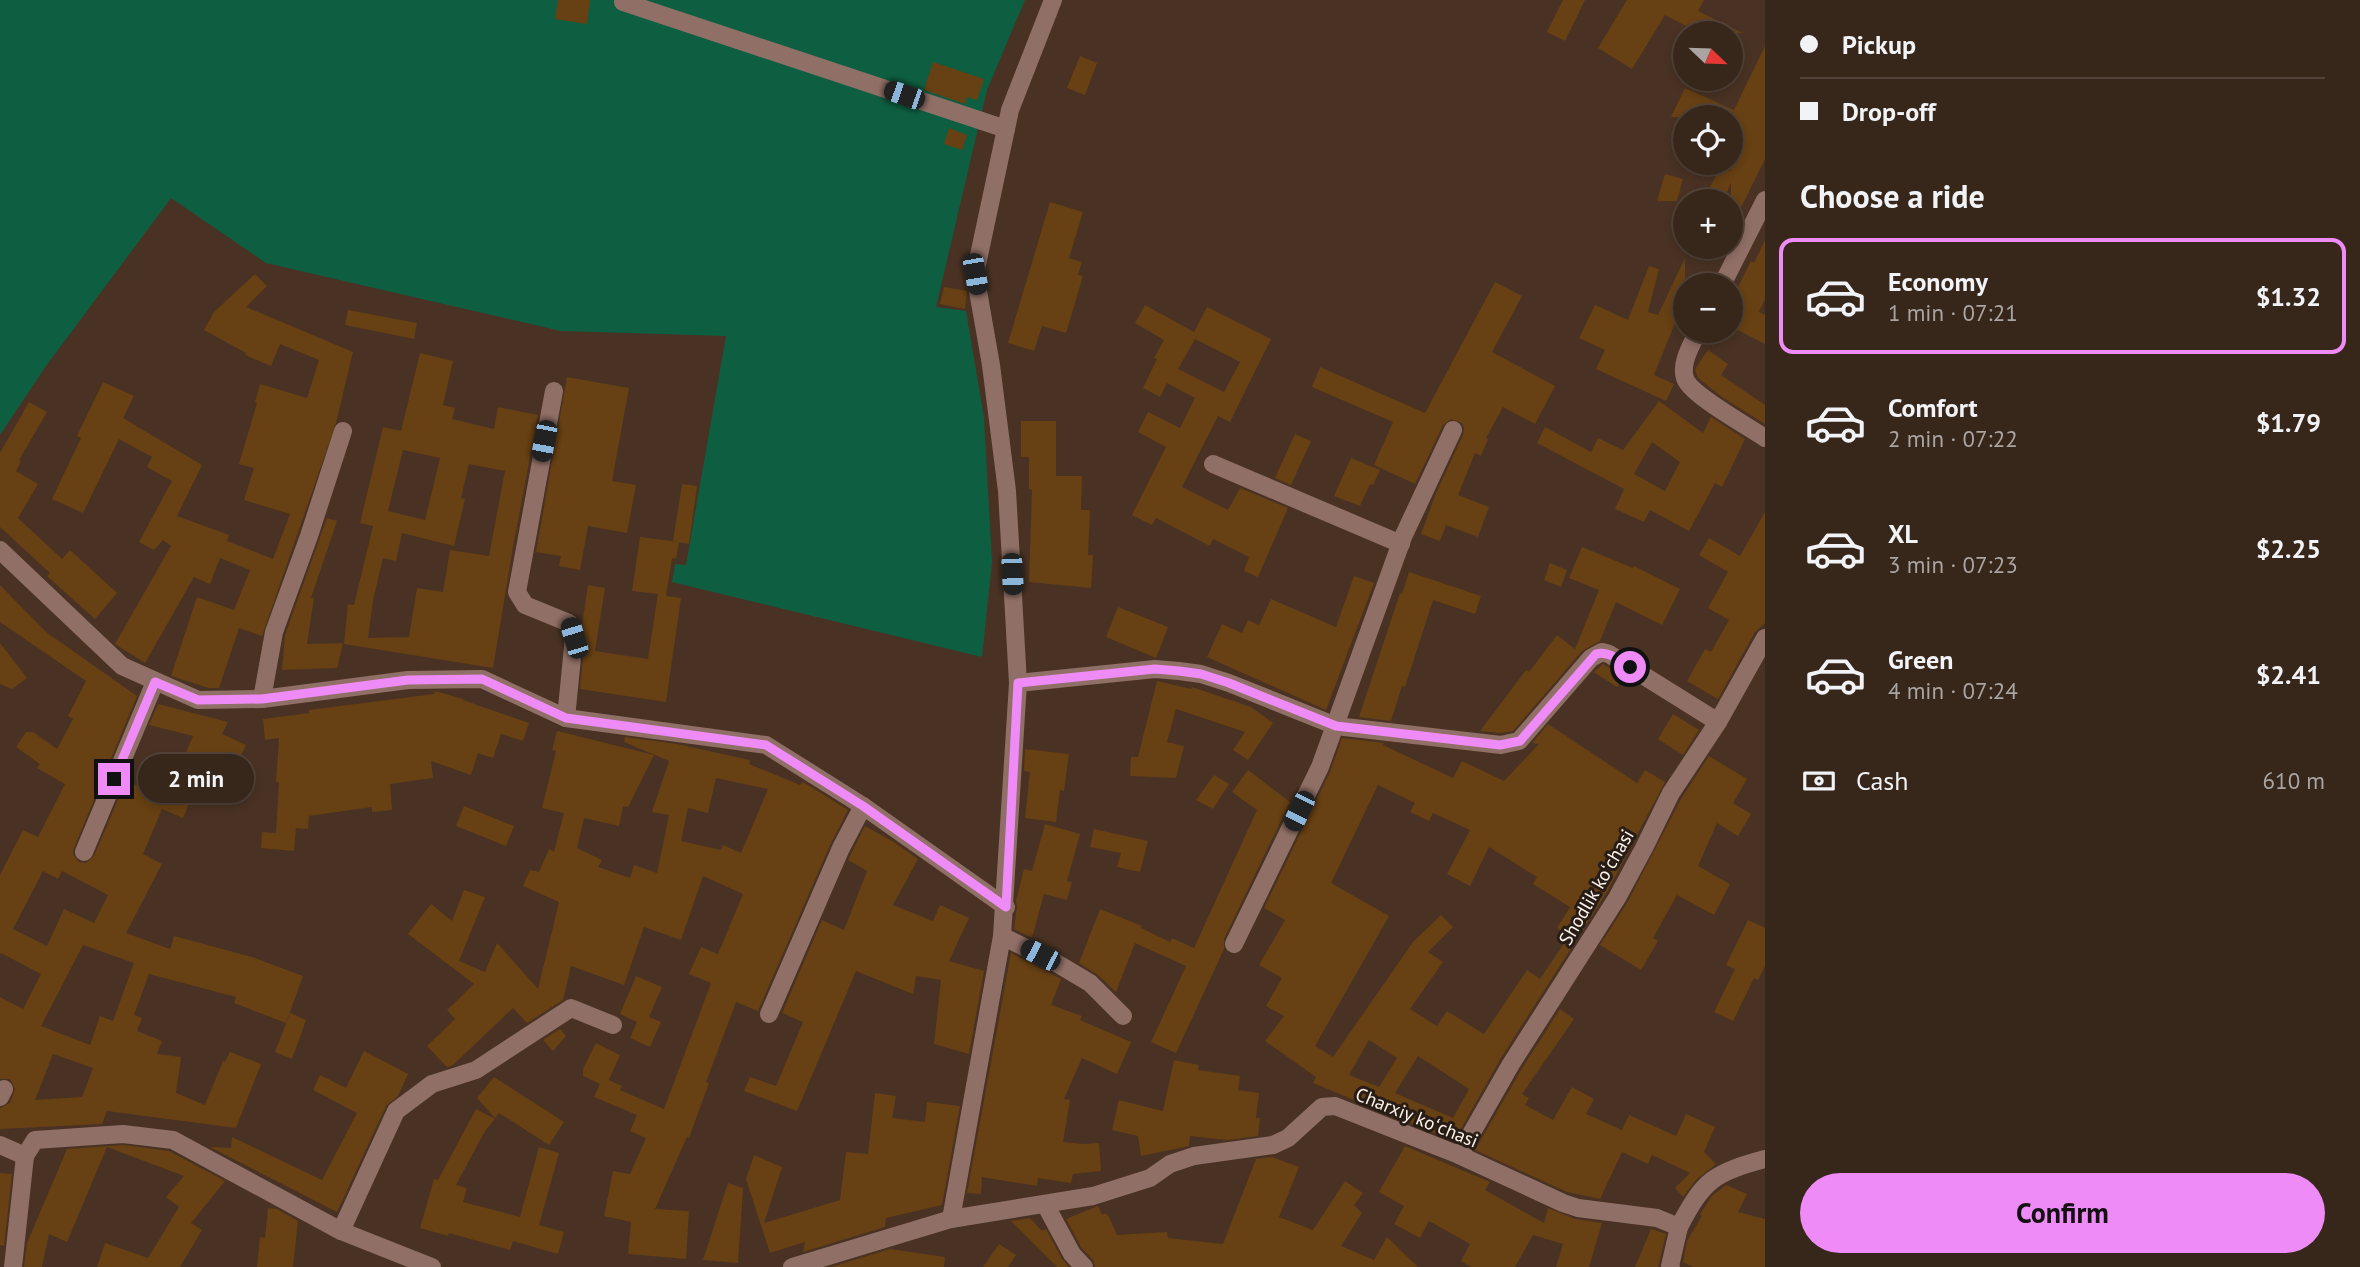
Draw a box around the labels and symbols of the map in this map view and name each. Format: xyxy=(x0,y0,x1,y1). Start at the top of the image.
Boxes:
north arrow xyxy=(1673,21,1743,91)
car xyxy=(881,78,928,112)
car xyxy=(962,251,989,297)
car xyxy=(530,418,559,464)
car xyxy=(1001,552,1024,596)
car xyxy=(558,615,591,661)
route start xyxy=(1614,651,1646,683)
callout: 2 min xyxy=(138,754,254,804)
route end xyxy=(98,763,130,795)
car xyxy=(1281,788,1318,834)
street label: Shodlik koʻchasi xyxy=(1553,825,1639,949)
car xyxy=(1017,936,1064,974)
street label: Charxiy koʻchasi xyxy=(1352,1082,1482,1152)

